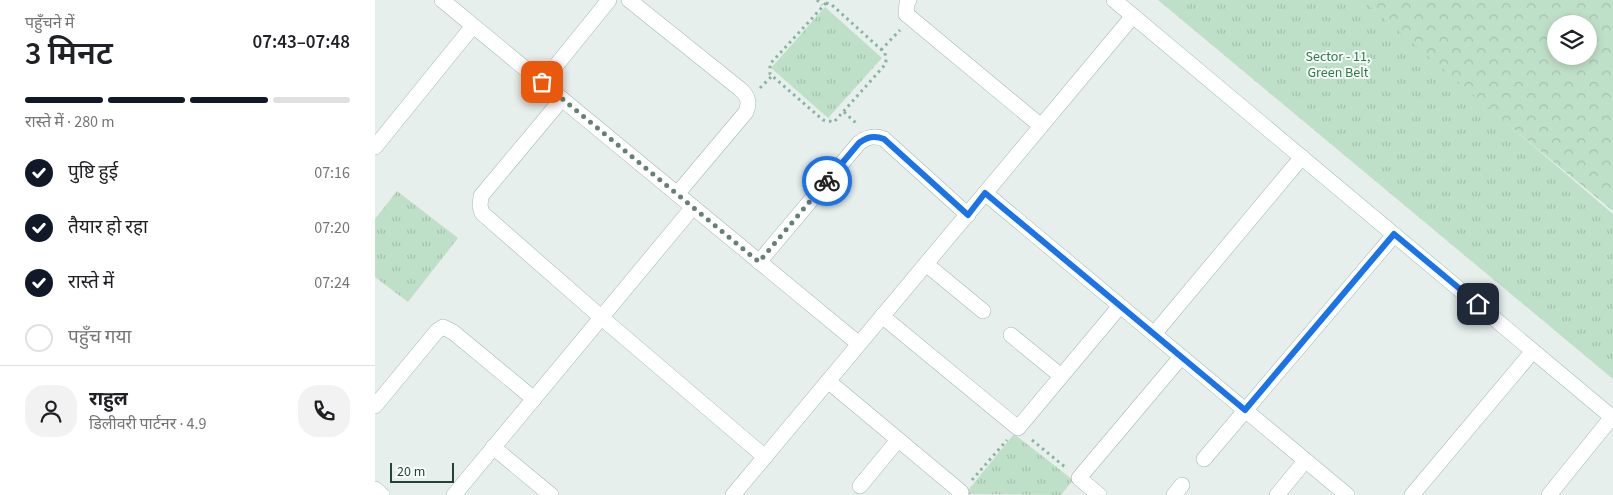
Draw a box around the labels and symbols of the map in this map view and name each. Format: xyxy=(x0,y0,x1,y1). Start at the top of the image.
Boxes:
park label: Sector - 11, Green Belt xyxy=(1305,47,1371,83)
pin xyxy=(521,61,563,103)
courier xyxy=(802,156,852,206)
pin xyxy=(1457,283,1499,325)
scale bar xyxy=(390,460,454,483)

